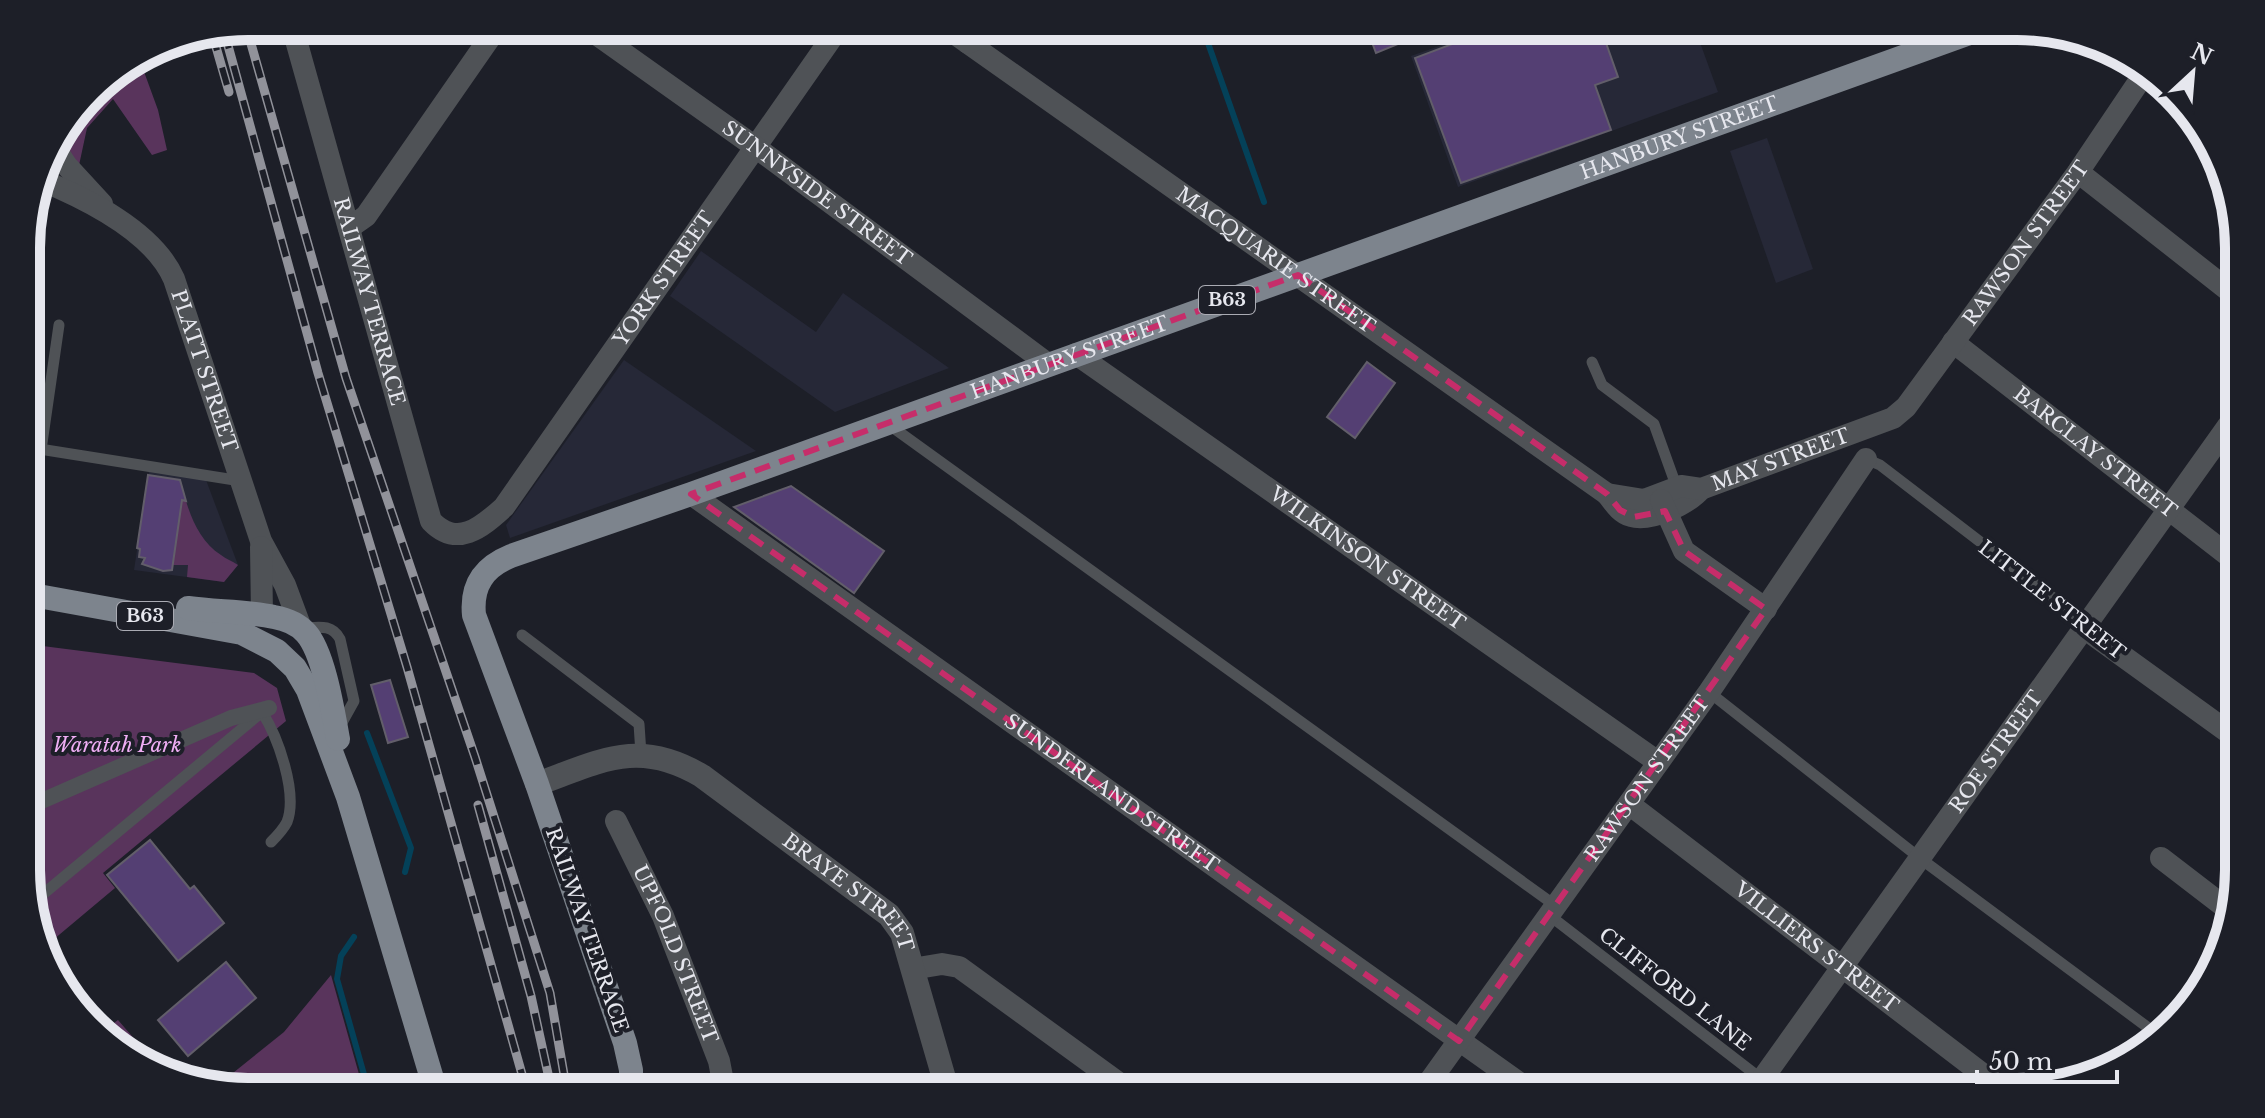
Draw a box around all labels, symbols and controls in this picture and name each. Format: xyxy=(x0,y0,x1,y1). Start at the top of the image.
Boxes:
north arrow xyxy=(2153,32,2233,112)
text: N xyxy=(2186,38,2217,71)
street label: HANBURY STREET xyxy=(1577,91,1781,184)
street label: SUNNYSIDE STREET xyxy=(718,115,917,271)
street label: RAWSON STREET xyxy=(1958,156,2094,330)
street label: MACQUARIE STREET xyxy=(1172,182,1380,338)
street label: RAILWAY TERRACE xyxy=(329,195,410,408)
street label: YORK STREET xyxy=(608,207,719,351)
street label: PLATT STREET xyxy=(166,286,242,455)
road number: B63 xyxy=(1199,286,1255,314)
street label: HANBURY STREET xyxy=(967,311,1172,404)
street label: BARCLAY STREET xyxy=(2009,382,2182,523)
street label: MAY STREET xyxy=(1708,423,1853,496)
street label: WILKINSON STREET xyxy=(1264,481,1470,635)
street label: LITTLE STREET xyxy=(1974,535,2130,665)
road number: B63 xyxy=(117,602,173,630)
street label: ROE STREET xyxy=(1944,686,2047,817)
street label: RAWSON STREET xyxy=(1580,691,1715,866)
street label: SUNDERLAND STREET xyxy=(1000,709,1223,877)
park label: Waratah Park xyxy=(53,733,181,757)
street label: RAILWAY TERRACE xyxy=(541,824,633,1036)
street label: BRAYE STREET xyxy=(778,828,919,954)
street label: UPFOLD STREET xyxy=(628,861,723,1047)
street label: VILLIERS STREET xyxy=(1729,876,1903,1018)
street label: CLIFFORD LANE xyxy=(1594,922,1756,1056)
scale bar xyxy=(1977,1034,2117,1084)
text: 50 m xyxy=(1989,1047,2053,1076)

